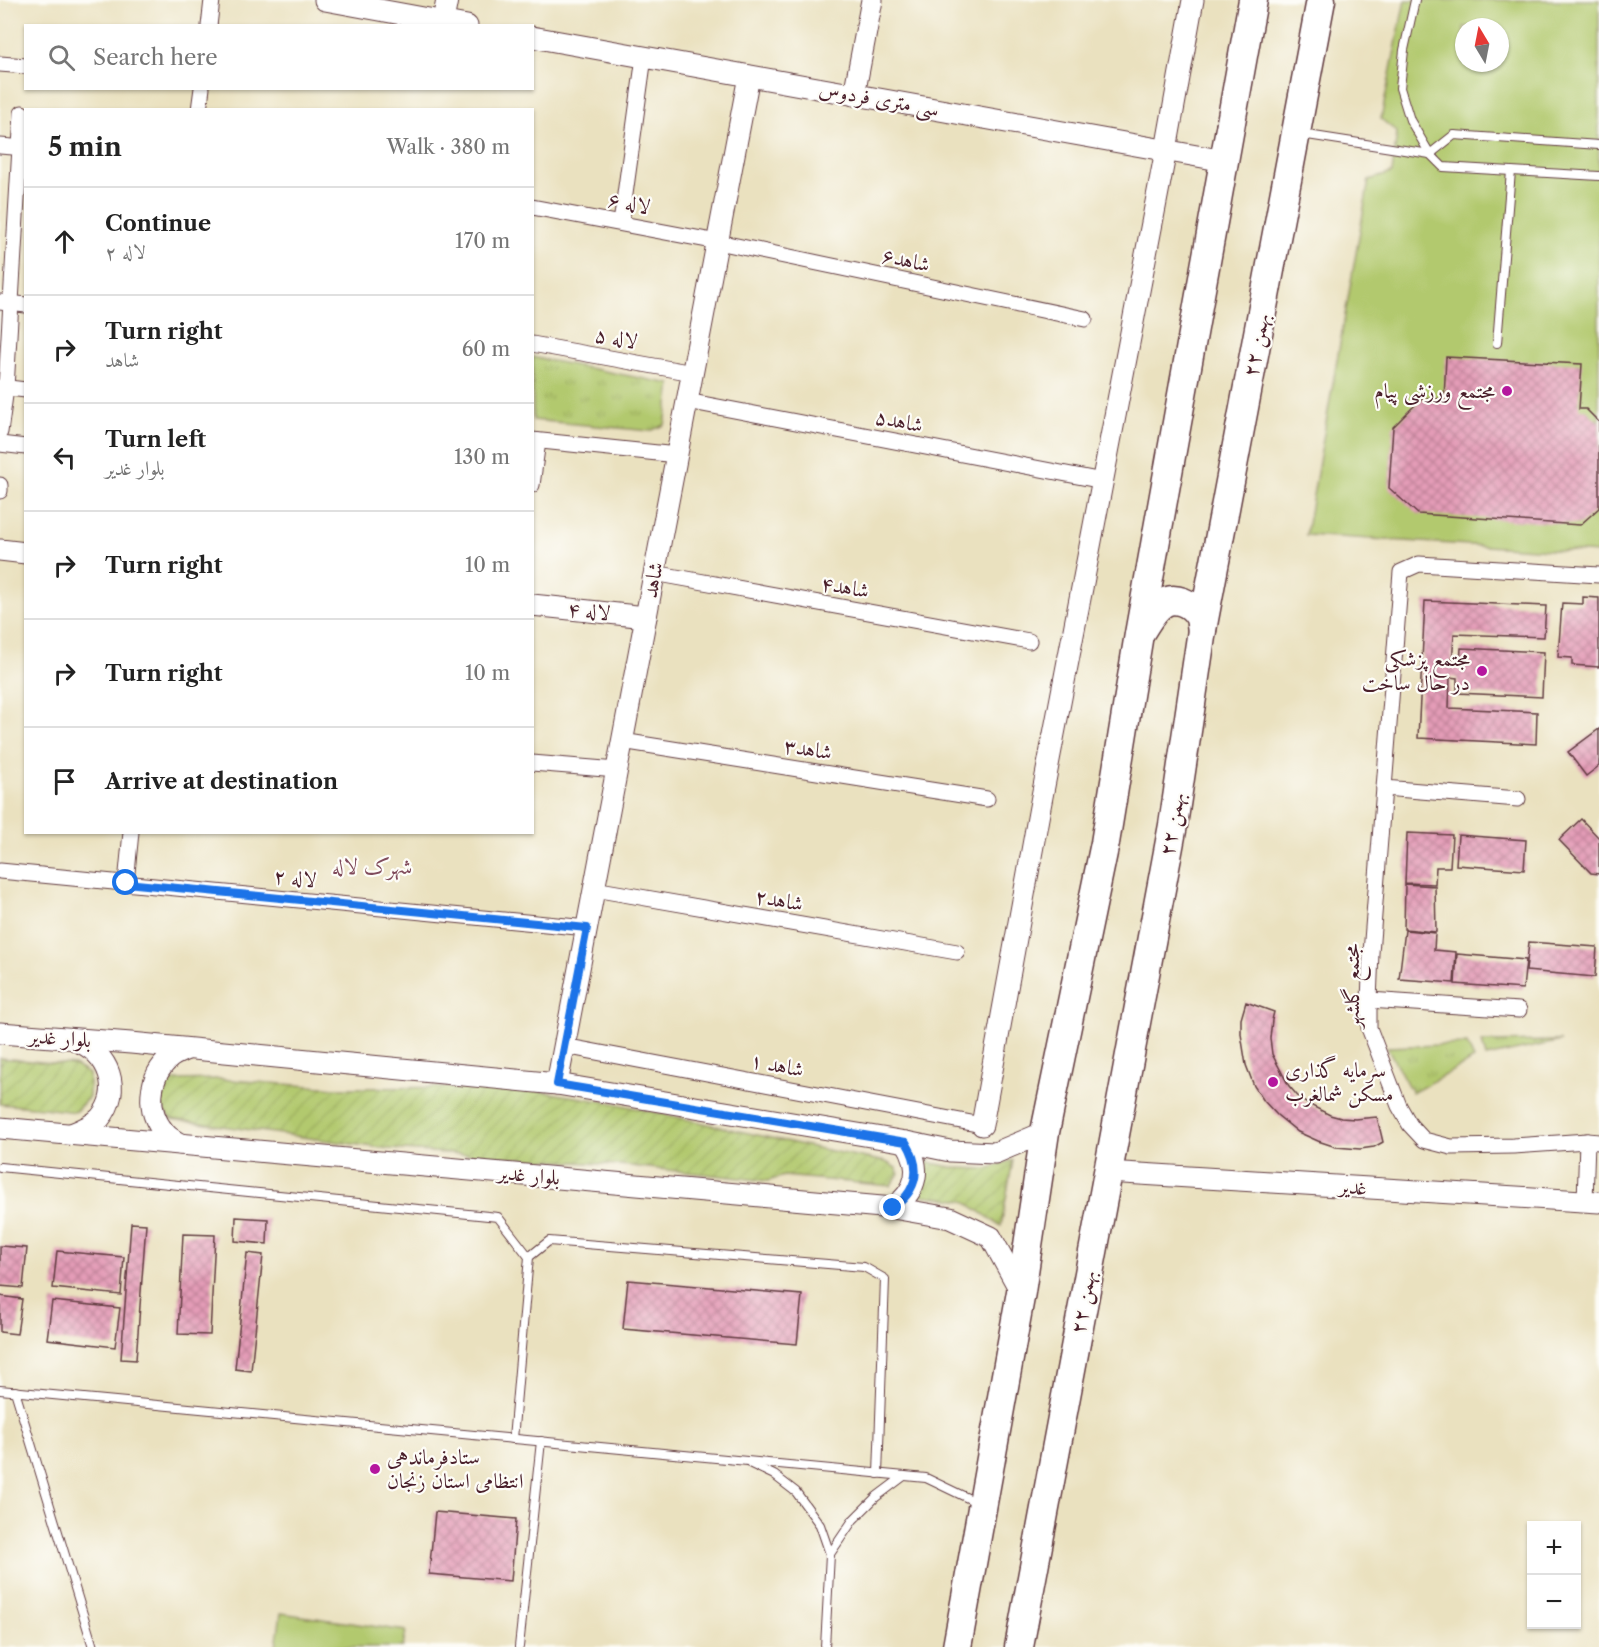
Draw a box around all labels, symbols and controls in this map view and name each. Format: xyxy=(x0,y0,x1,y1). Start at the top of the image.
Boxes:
north arrow xyxy=(1455,18,1509,72)
search box xyxy=(24,24,534,90)
icon: search xyxy=(45,41,78,74)
text: Search here xyxy=(93,44,218,71)
street label: سی متری فردوس xyxy=(817,76,941,124)
text: 5 min xyxy=(48,131,122,163)
text: Walk · 380 m xyxy=(386,135,510,159)
street label: لاله ۶ xyxy=(606,186,653,219)
text: Continue xyxy=(105,210,211,237)
icon: ahead xyxy=(48,225,81,258)
text: 170 m xyxy=(455,229,510,253)
text: لاله ۲ xyxy=(105,240,146,264)
street label: شاهد۶ xyxy=(880,242,932,277)
street label: ۲۲ بهمن xyxy=(1237,311,1276,379)
text: Turn right xyxy=(105,318,223,345)
street label: لاله ۵ xyxy=(593,321,639,354)
icon: right xyxy=(48,333,81,366)
text: 60 m xyxy=(462,337,510,361)
text: شاهد xyxy=(105,348,139,372)
place label: مجتمع ورزشی پیام xyxy=(1374,378,1495,410)
marker: مجتمع ورزشی پیام xyxy=(1500,384,1514,398)
street label: شاهد۵ xyxy=(873,404,925,437)
text: Turn left xyxy=(105,426,206,453)
icon: left xyxy=(48,441,81,474)
text: 130 m xyxy=(454,445,510,469)
text: بلوار غدیر xyxy=(105,456,165,480)
icon: right xyxy=(48,549,81,582)
text: Turn right xyxy=(105,552,223,579)
text: 10 m xyxy=(465,553,510,577)
street label: شاهد xyxy=(637,560,668,600)
street label: شاهد۴ xyxy=(819,570,871,603)
street label: لاله ۴ xyxy=(566,596,612,625)
place label: مجتمع پزشکی در حال ساخت xyxy=(1362,646,1470,695)
icon: right xyxy=(48,657,81,690)
text: Turn right xyxy=(105,660,223,687)
text: 10 m xyxy=(465,661,510,685)
marker: مجتمع پزشکی در حال ساخت xyxy=(1475,664,1489,678)
street label: شاهد۳ xyxy=(782,732,834,765)
icon: arrive xyxy=(48,765,81,798)
text: Arrive at destination xyxy=(105,768,338,795)
street label: ۲۲ بهمن xyxy=(1154,790,1191,858)
district label: شهرک لاله xyxy=(332,853,412,881)
street label: لاله ۲ xyxy=(272,863,318,892)
route start xyxy=(112,869,138,895)
street label: شاهد۲ xyxy=(753,883,805,916)
street label: مجتمع گلشهر xyxy=(1339,943,1371,1030)
street label: بلوار غدیر xyxy=(26,1023,92,1053)
street label: شاهد ۱ xyxy=(748,1047,806,1082)
place label: سرمایه گذاری مسکن شمالغرب xyxy=(1285,1055,1393,1108)
marker: سرمایه گذاری مسکن شمالغرب xyxy=(1266,1075,1280,1089)
street label: بلوار غدیر xyxy=(495,1159,561,1191)
street label: غدیر xyxy=(1336,1173,1368,1200)
route end xyxy=(879,1194,905,1220)
street label: ۲۲ بهمن xyxy=(1065,1268,1102,1336)
place label: ستادفرماندهی انتظامی استان زنجان xyxy=(387,1444,524,1493)
marker: ستادفرماندهی انتظامی استان زنجان xyxy=(368,1462,382,1476)
map controls xyxy=(1527,1521,1581,1629)
button: + xyxy=(1527,1521,1581,1575)
button: − xyxy=(1527,1575,1581,1629)

